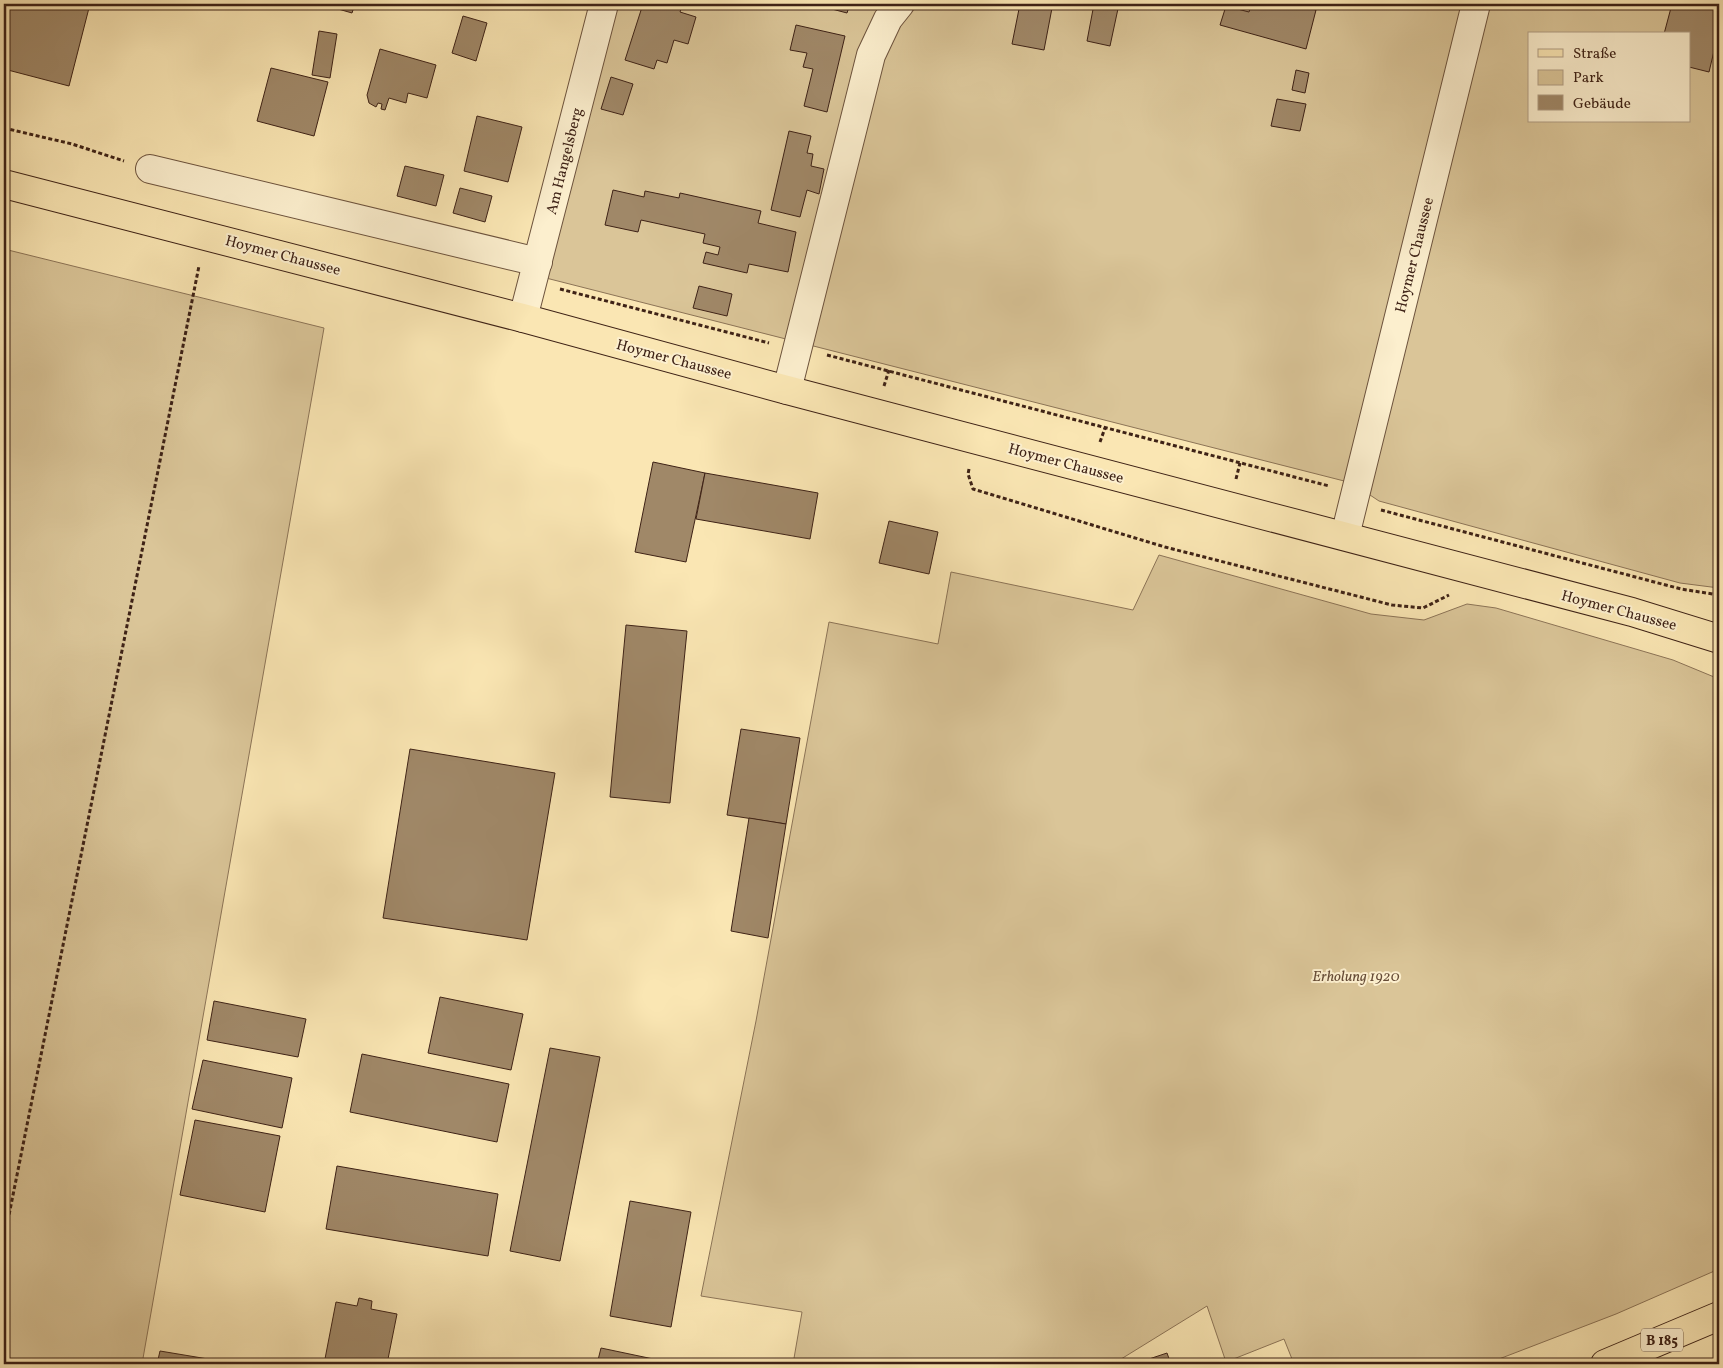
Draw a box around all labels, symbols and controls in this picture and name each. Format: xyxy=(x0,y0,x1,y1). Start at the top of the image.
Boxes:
legend xyxy=(1528,32,1690,122)
text: Straße xyxy=(1573,44,1616,65)
text: Park xyxy=(1573,68,1604,89)
text: Gebäude xyxy=(1573,94,1631,115)
street label: Am Hangelsberg xyxy=(542,105,589,217)
street label: Hoymer Chaussee xyxy=(1391,195,1440,315)
street label: Hoymer Chaussee xyxy=(223,231,343,282)
street label: Hoymer Chaussee xyxy=(614,335,734,386)
street label: Hoymer Chaussee xyxy=(1006,439,1126,490)
street label: Hoymer Chaussee xyxy=(1559,586,1679,637)
park label: Erholung 1920 xyxy=(1312,967,1400,988)
road number: B 185 xyxy=(1641,1328,1683,1352)

